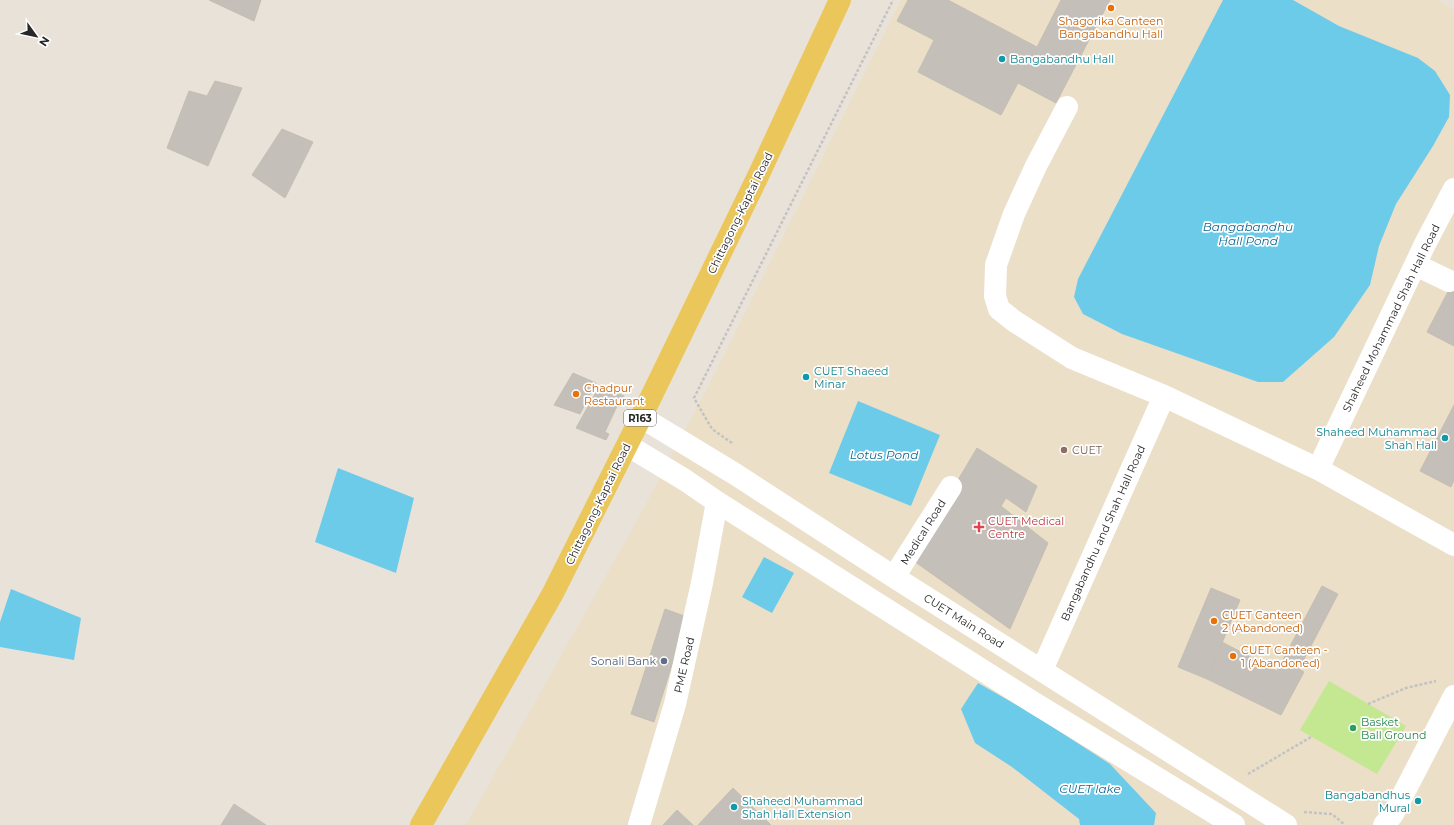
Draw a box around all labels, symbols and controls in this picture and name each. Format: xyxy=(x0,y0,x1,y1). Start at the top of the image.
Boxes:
marker: Shagorika Canteen Bangabandhu Hall xyxy=(1106,3,1116,13)
place label: Shagorika Canteen Bangabandhu Hall xyxy=(1059,14,1163,41)
north arrow xyxy=(16,16,56,56)
text: N xyxy=(36,34,53,49)
place label: Bangabandhu Hall xyxy=(1010,52,1114,66)
marker: Bangabandhu Hall xyxy=(997,54,1007,64)
street label: Chittagong-Kaptai Road xyxy=(704,150,776,276)
water label: Bangabandhu Hall Pond xyxy=(1203,219,1293,248)
street label: Shaheed Mohammad Shah Hall Road xyxy=(1339,222,1443,414)
place label: CUET Shaeed Minar xyxy=(814,364,889,391)
marker: CUET Shaeed Minar xyxy=(801,372,811,382)
place label: Chadpur Restaurant xyxy=(584,381,645,408)
marker: Chadpur Restaurant xyxy=(571,389,581,399)
road number: R163 xyxy=(624,410,656,426)
place label: Shaheed Muhammad Shah Hall xyxy=(1316,425,1437,452)
marker: Shaheed Muhammad Shah Hall xyxy=(1440,433,1450,443)
street label: Chittagong-Kaptai Road xyxy=(562,441,634,567)
street label: Bangabandhu and Shah Hall Road xyxy=(1058,443,1148,623)
place label: CUET xyxy=(1072,443,1103,457)
marker: CUET xyxy=(1059,445,1069,455)
water label: Lotus Pond xyxy=(850,447,919,462)
street label: Medical Road xyxy=(897,497,949,567)
place label: CUET Medical Centre xyxy=(988,514,1064,541)
marker: CUET Medical Centre xyxy=(973,521,985,533)
street label: CUET Main Road xyxy=(921,591,1007,651)
place label: CUET Canteen 2 (Abandoned) xyxy=(1222,608,1304,635)
marker: CUET Canteen 2 (Abandoned) xyxy=(1209,616,1219,626)
street label: PME Road xyxy=(671,636,697,694)
place label: CUET Canteen - 1 (Abandoned) xyxy=(1241,643,1328,670)
marker: CUET Canteen - 1 (Abandoned) xyxy=(1228,651,1238,661)
place label: Sonali Bank xyxy=(591,654,656,668)
marker: Sonali Bank xyxy=(659,656,669,666)
place label: Basket Ball Ground xyxy=(1361,715,1427,742)
marker: Basket Ball Ground xyxy=(1348,723,1358,733)
water label: CUET lake xyxy=(1059,781,1121,796)
place label: Bangabandhus Mural xyxy=(1325,788,1411,815)
place label: Shaheed Muhammad Shah Hall Extension xyxy=(742,794,863,821)
marker: Bangabandhus Mural xyxy=(1413,796,1423,806)
marker: Shaheed Muhammad Shah Hall Extension xyxy=(729,802,739,812)

